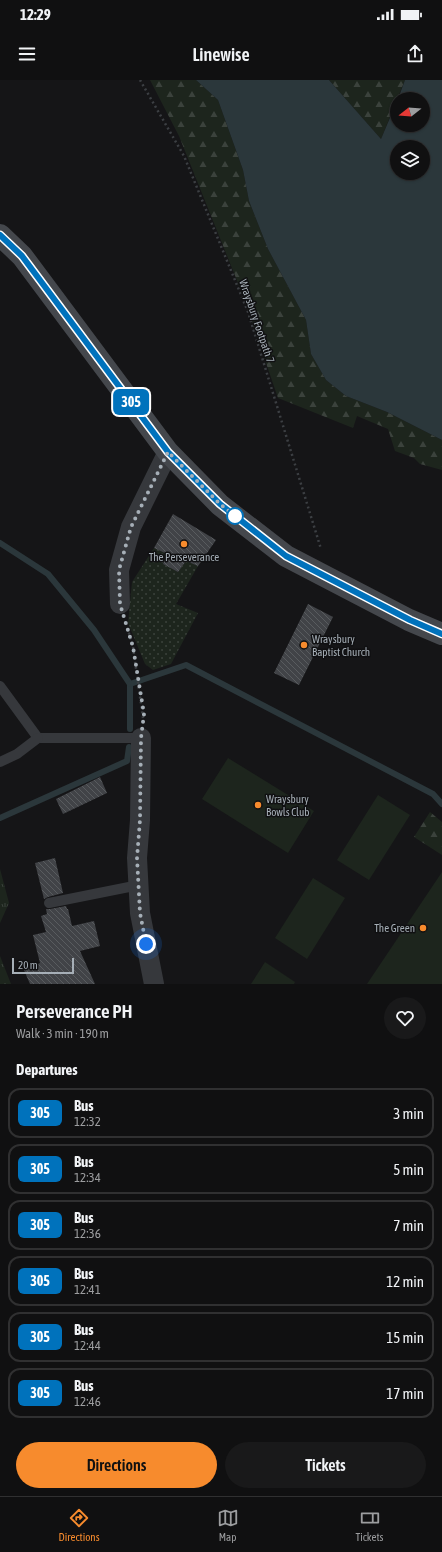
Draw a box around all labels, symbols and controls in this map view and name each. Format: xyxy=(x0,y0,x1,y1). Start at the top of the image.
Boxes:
text: 12:29 xyxy=(20,6,51,23)
icon: menu xyxy=(16,43,38,65)
icon: share xyxy=(404,43,426,65)
text: Linewise xyxy=(192,44,250,65)
north arrow xyxy=(390,92,430,132)
map controls xyxy=(390,92,430,180)
button: layers xyxy=(390,140,430,180)
street label: Wraysbury Footpath 7 xyxy=(237,278,277,364)
line badge: 305 xyxy=(108,389,154,415)
text: 305 xyxy=(121,394,141,410)
unlabelled marker xyxy=(226,507,244,525)
marker: The Perseverance xyxy=(179,539,189,549)
place label: The Perseverance xyxy=(149,551,219,563)
place label: Wraysbury Baptist Church xyxy=(312,633,370,658)
marker: Wraysbury Baptist Church xyxy=(299,640,309,650)
place label: Wraysbury Bowls Club xyxy=(266,793,310,818)
marker: Wraysbury Bowls Club xyxy=(253,800,263,810)
place label: The Green xyxy=(374,922,415,934)
marker: The Green xyxy=(418,923,428,933)
your location xyxy=(136,934,156,954)
scale bar xyxy=(12,956,74,975)
text: 20 m xyxy=(18,959,38,971)
button: heart xyxy=(384,997,426,1039)
text: Perseverance PH xyxy=(16,1000,133,1022)
text: Walk · 3 min · 190 m xyxy=(16,1026,109,1041)
text: Departures xyxy=(16,1061,78,1078)
text: Bus xyxy=(74,1097,94,1114)
text: 305 xyxy=(30,1105,50,1121)
text: 3 min xyxy=(393,1105,424,1122)
text: 12:32 xyxy=(74,1114,101,1129)
text: Bus xyxy=(74,1153,94,1170)
text: 305 xyxy=(30,1161,50,1177)
text: 5 min xyxy=(393,1161,424,1178)
text: 12:34 xyxy=(74,1170,101,1185)
text: Bus xyxy=(74,1209,94,1226)
text: 305 xyxy=(30,1217,50,1233)
text: 7 min xyxy=(393,1217,424,1234)
text: 12:36 xyxy=(74,1226,101,1241)
text: Bus xyxy=(74,1265,94,1282)
text: 305 xyxy=(30,1273,50,1289)
text: 12 min xyxy=(386,1273,424,1290)
text: 12:41 xyxy=(74,1282,101,1297)
text: Bus xyxy=(74,1321,94,1338)
text: 305 xyxy=(30,1329,50,1345)
text: 15 min xyxy=(386,1329,424,1346)
text: 12:44 xyxy=(74,1338,101,1353)
text: Bus xyxy=(74,1377,94,1394)
text: 305 xyxy=(30,1385,50,1401)
text: 17 min xyxy=(386,1385,424,1402)
text: 12:46 xyxy=(74,1394,101,1409)
button: Directions xyxy=(16,1442,217,1488)
button: Tickets xyxy=(225,1442,426,1488)
tab: Directions xyxy=(59,1507,100,1543)
tab: Map xyxy=(217,1507,239,1543)
tab: Tickets xyxy=(356,1507,383,1543)

